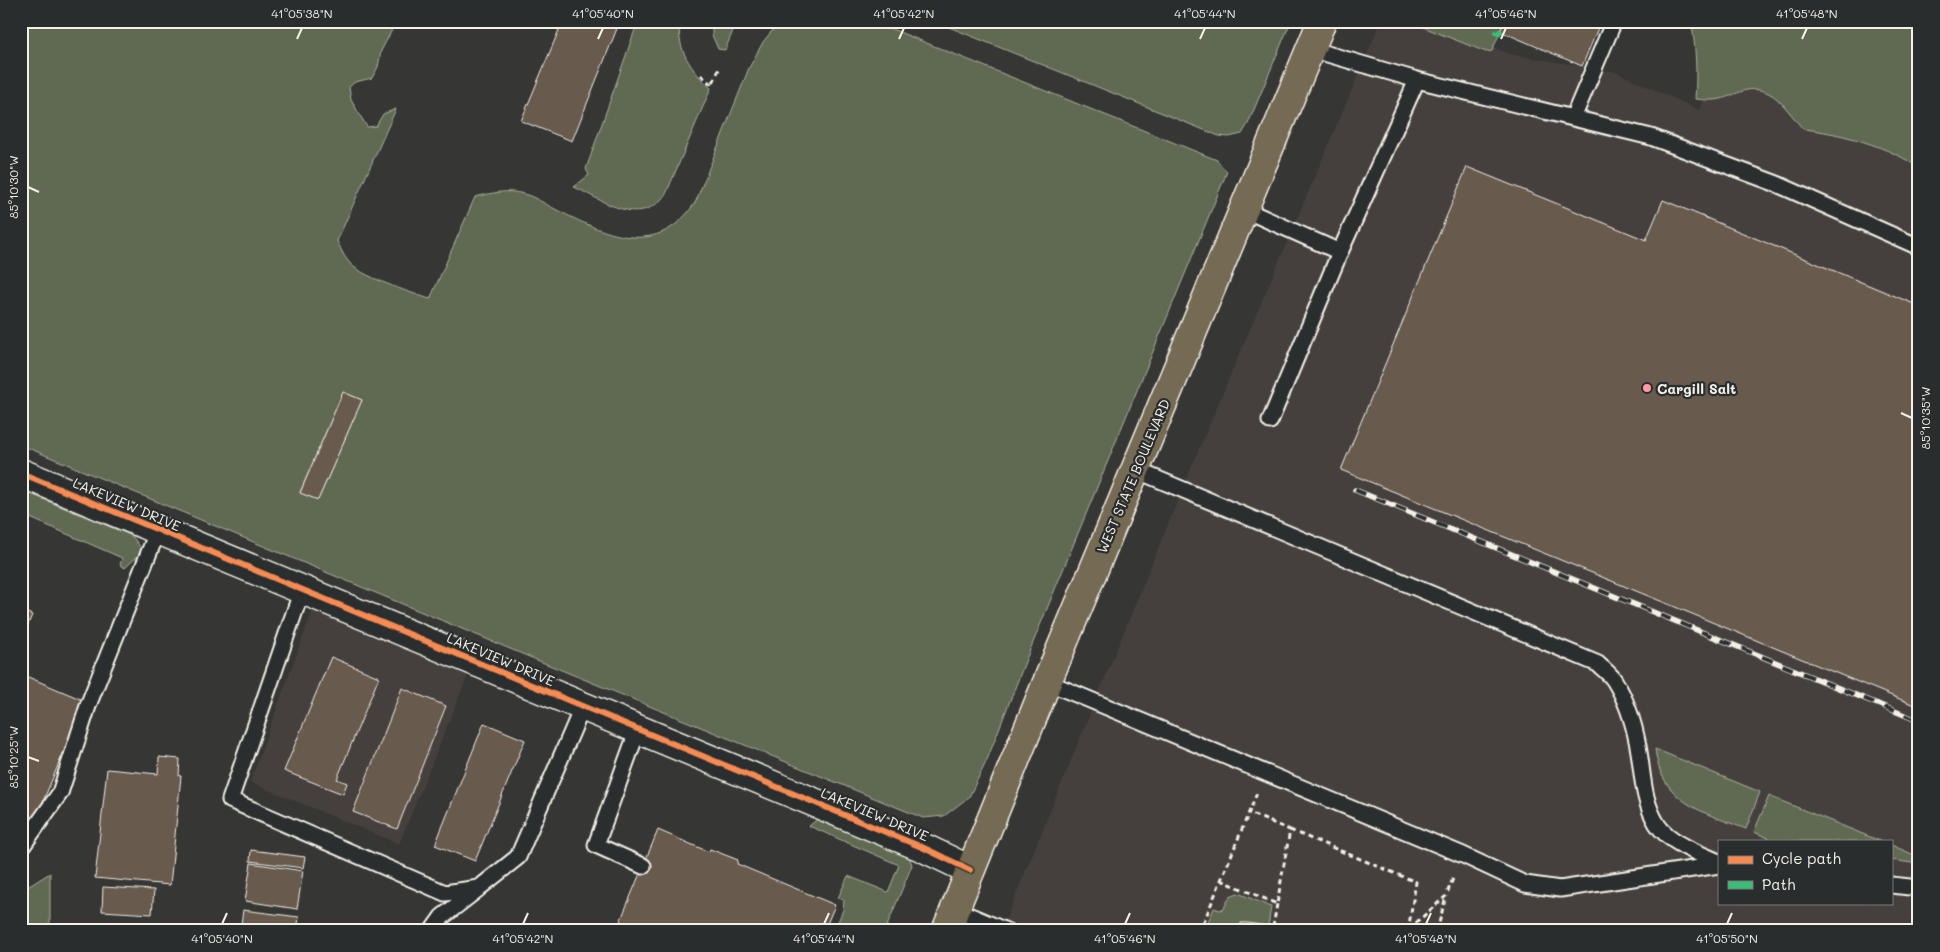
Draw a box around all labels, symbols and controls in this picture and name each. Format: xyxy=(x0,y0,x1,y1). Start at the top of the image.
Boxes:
text: 41°05'38"N xyxy=(271,5,333,21)
text: 41°05'40"N xyxy=(572,5,634,21)
text: 41°05'42"N xyxy=(874,5,934,21)
text: 41°05'44"N xyxy=(1174,5,1236,21)
text: 41°05'46"N xyxy=(1475,5,1537,21)
text: 41°05'48"N xyxy=(1776,5,1838,21)
text: 85°10'30"W xyxy=(5,155,21,219)
place label: Cargill Salt xyxy=(1657,379,1736,398)
marker: Cargill Salt xyxy=(1641,382,1653,394)
text: 85°10'35"W xyxy=(1917,386,1933,450)
street label: WEST STATE BOULEVARD xyxy=(1092,396,1174,556)
street label: LAKEVIEW DRIVE xyxy=(70,473,184,535)
street label: LAKEVIEW DRIVE xyxy=(444,628,558,690)
text: 85°10'25"W xyxy=(5,726,21,788)
street label: LAKEVIEW DRIVE xyxy=(818,783,932,845)
legend xyxy=(1718,840,1892,904)
text: Cycle path xyxy=(1762,848,1841,868)
text: Path xyxy=(1762,874,1796,894)
text: 41°05'40"N xyxy=(191,930,253,946)
text: 41°05'42"N xyxy=(493,930,553,946)
text: 41°05'44"N xyxy=(793,930,855,946)
text: 41°05'46"N xyxy=(1094,930,1156,946)
text: 41°05'48"N xyxy=(1395,930,1457,946)
text: 41°05'50"N xyxy=(1696,930,1758,946)

